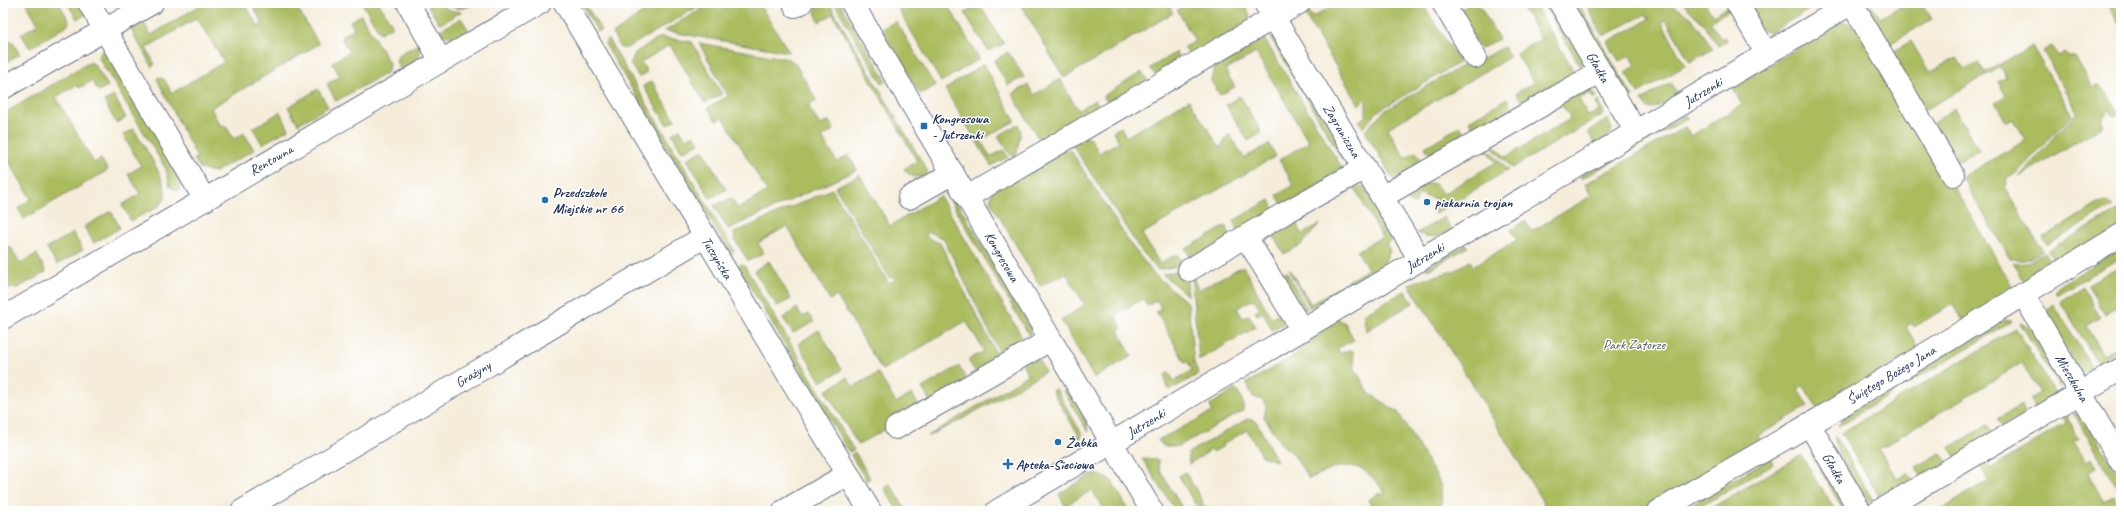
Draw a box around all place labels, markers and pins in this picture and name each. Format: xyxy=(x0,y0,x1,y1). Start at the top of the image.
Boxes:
place label: Kongresowa - Jutrzenki xyxy=(932,110,990,143)
marker: Kongresowa - Jutrzenki xyxy=(919,121,929,131)
place label: Przedszkole Miejskie nr 66 xyxy=(553,184,624,217)
place label: piekarnia trojan xyxy=(1435,194,1513,211)
marker: Przedszkole Miejskie nr 66 xyxy=(540,195,550,205)
marker: piekarnia trojan xyxy=(1422,197,1432,207)
place label: Żabka xyxy=(1066,434,1098,451)
marker: Żabka xyxy=(1053,437,1063,447)
place label: Apteka-Sieciowa xyxy=(1016,456,1095,473)
marker: Apteka-Sieciowa xyxy=(1003,459,1013,469)

